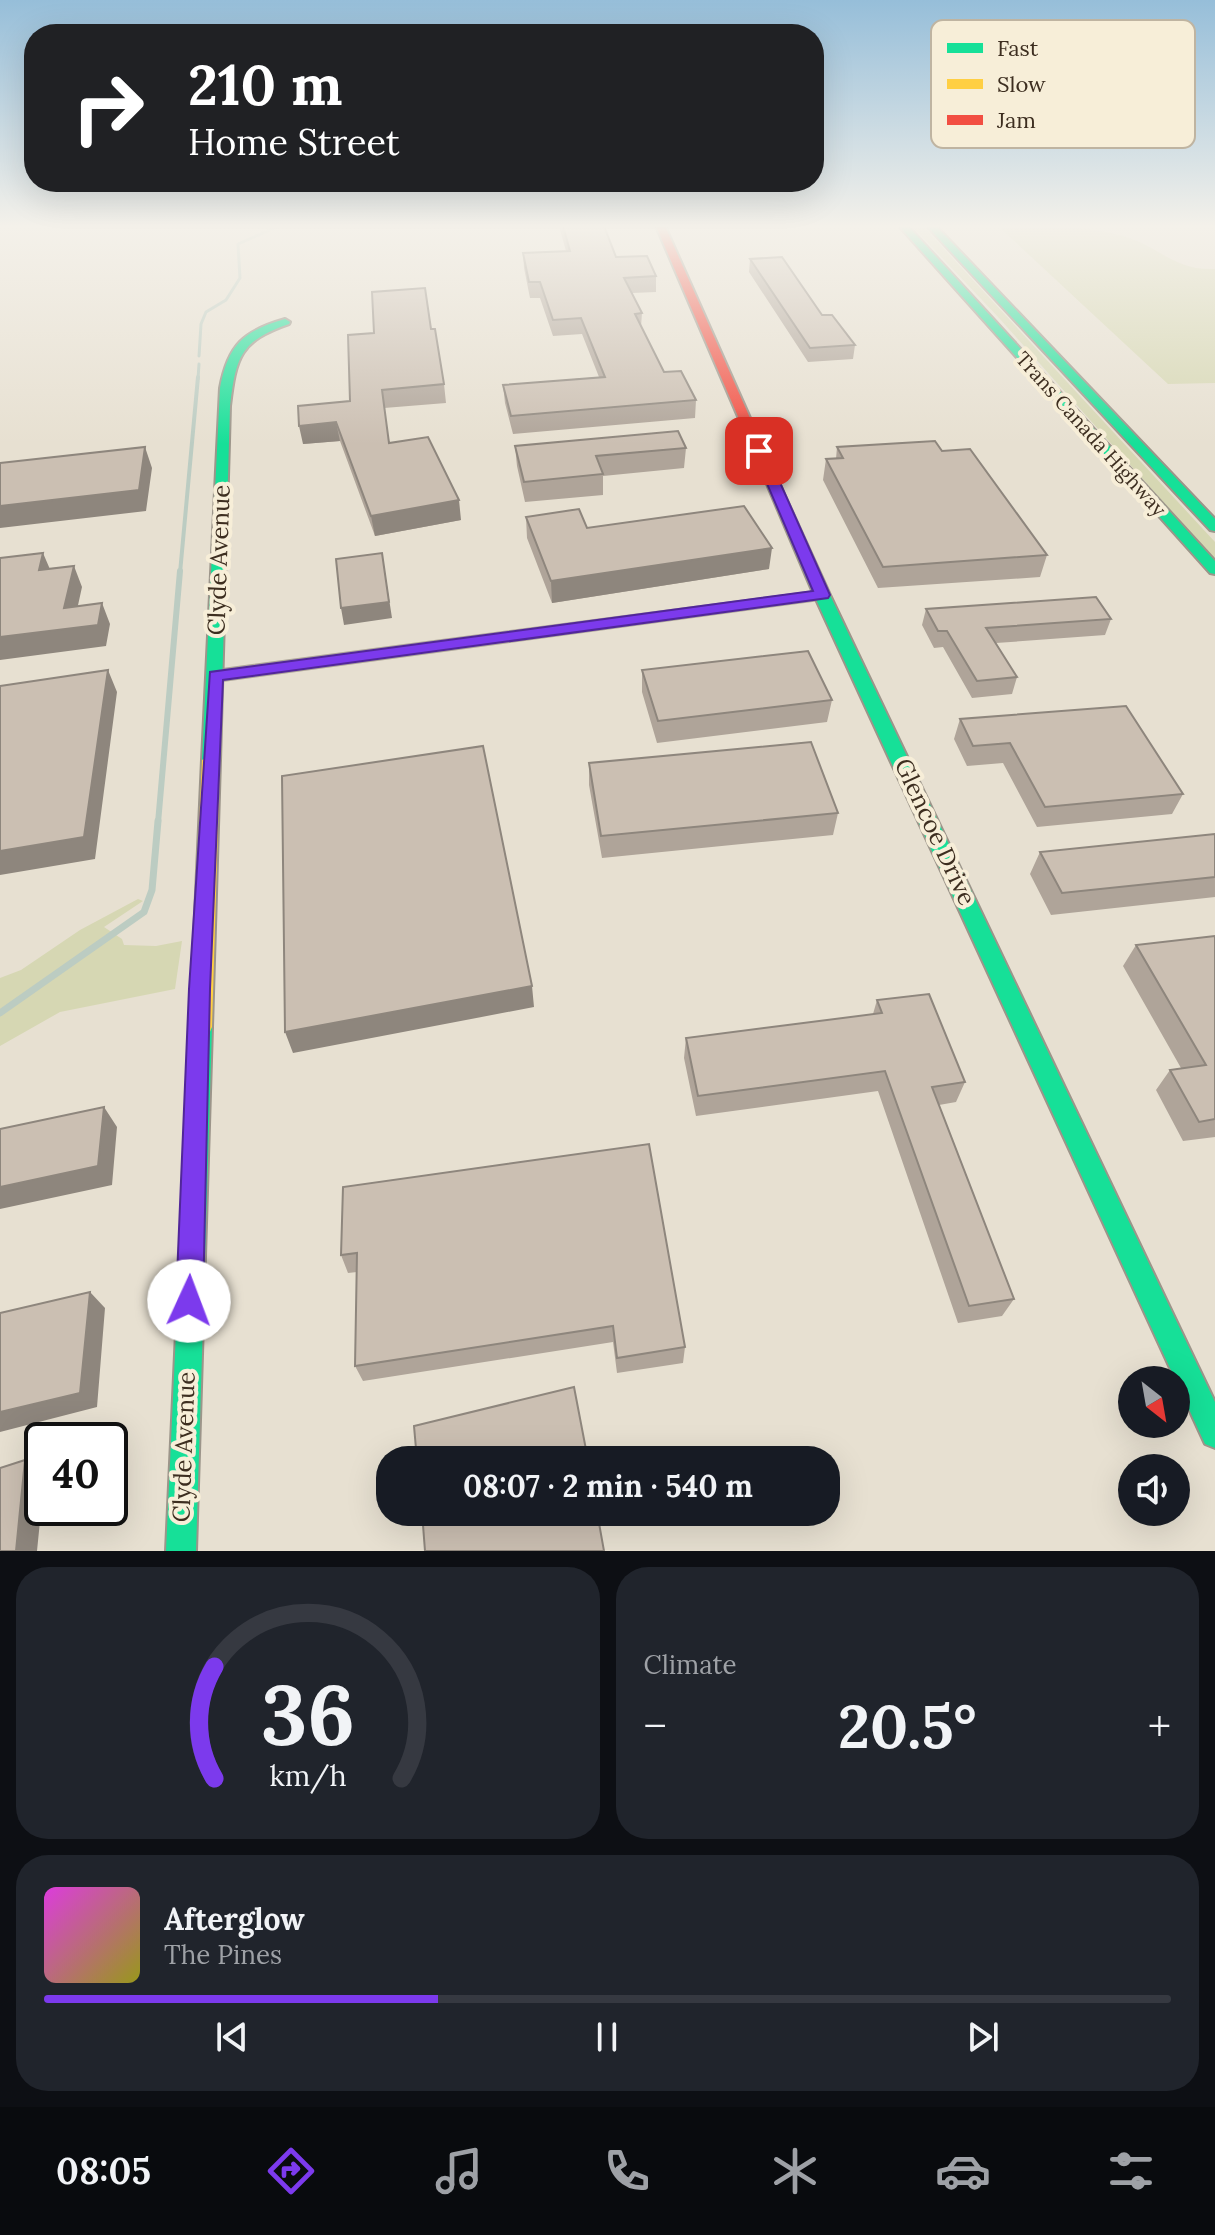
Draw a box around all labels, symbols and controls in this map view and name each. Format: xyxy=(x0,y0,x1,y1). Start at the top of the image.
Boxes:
legend xyxy=(931,20,1195,148)
text: Fast xyxy=(997,34,1039,62)
text: 210 m xyxy=(188,49,342,120)
icon: right xyxy=(56,56,160,160)
text: Slow xyxy=(997,70,1046,98)
text: Jam xyxy=(996,106,1036,134)
text: Home Street xyxy=(188,119,400,165)
street label: Trans Canada Highway xyxy=(1011,346,1172,522)
pin xyxy=(725,417,793,485)
icon: arrive xyxy=(737,429,781,473)
street label: Clyde Avenue xyxy=(200,484,237,636)
street label: Glencoe Drive xyxy=(888,753,983,910)
position arrow xyxy=(147,1259,231,1343)
north arrow xyxy=(1118,1366,1190,1438)
map controls xyxy=(1118,1366,1190,1526)
street label: Clyde Avenue xyxy=(165,1371,202,1523)
speed limit sign: 40 xyxy=(24,1422,128,1526)
button: sound xyxy=(1118,1454,1190,1526)
text: 08:07 · 2 min · 540 m xyxy=(463,1467,753,1505)
text: Climate xyxy=(644,1648,737,1681)
text: 36 xyxy=(261,1661,355,1768)
text: 20.5° xyxy=(838,1688,976,1764)
text: − xyxy=(644,1698,667,1754)
text: + xyxy=(1148,1698,1171,1754)
text: km/h xyxy=(269,1757,346,1794)
text: Afterglow xyxy=(164,1900,305,1938)
text: The Pines xyxy=(164,1938,282,1971)
icon: previous xyxy=(210,2015,254,2059)
icon: pause xyxy=(585,2015,629,2059)
icon: next xyxy=(961,2015,1005,2059)
icon: directions xyxy=(263,2143,319,2199)
icon: music xyxy=(431,2143,487,2199)
icon: phone xyxy=(599,2143,655,2199)
icon: climate xyxy=(767,2143,823,2199)
icon: car xyxy=(935,2143,991,2199)
icon: filters xyxy=(1103,2143,1159,2199)
text: 08:05 xyxy=(56,2148,151,2194)

